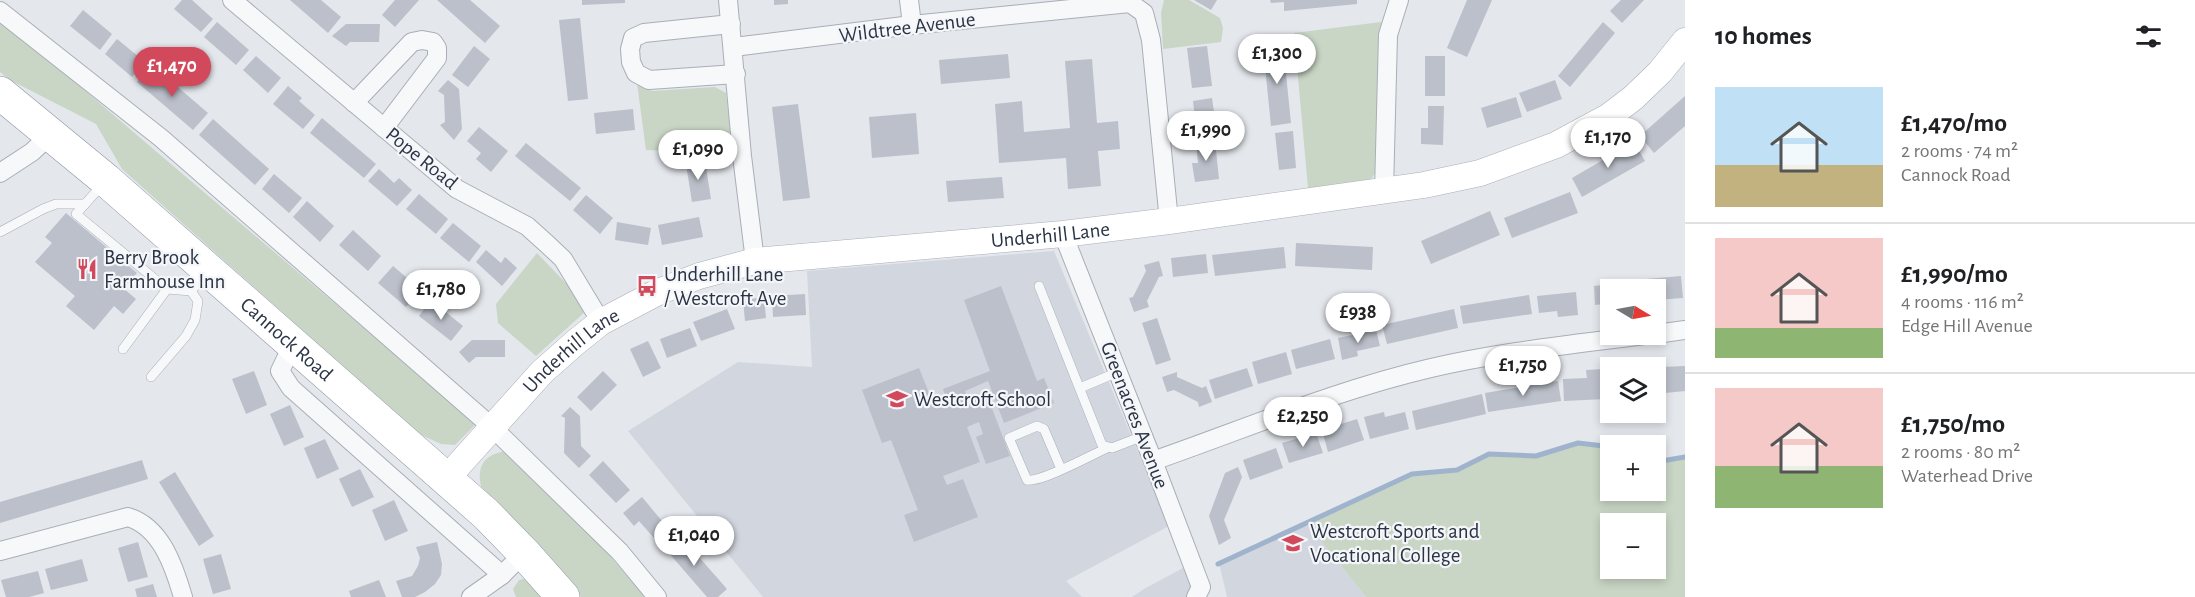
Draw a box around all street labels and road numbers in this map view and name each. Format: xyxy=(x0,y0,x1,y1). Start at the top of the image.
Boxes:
street label: Wildtree Avenue xyxy=(838,9,977,46)
street label: Pope Road xyxy=(382,123,462,194)
street label: Underhill Lane xyxy=(990,218,1111,251)
street label: Cannock Road xyxy=(236,293,337,385)
street label: Underhill Lane xyxy=(519,304,623,397)
street label: Greenacres Avenue xyxy=(1097,339,1172,492)

